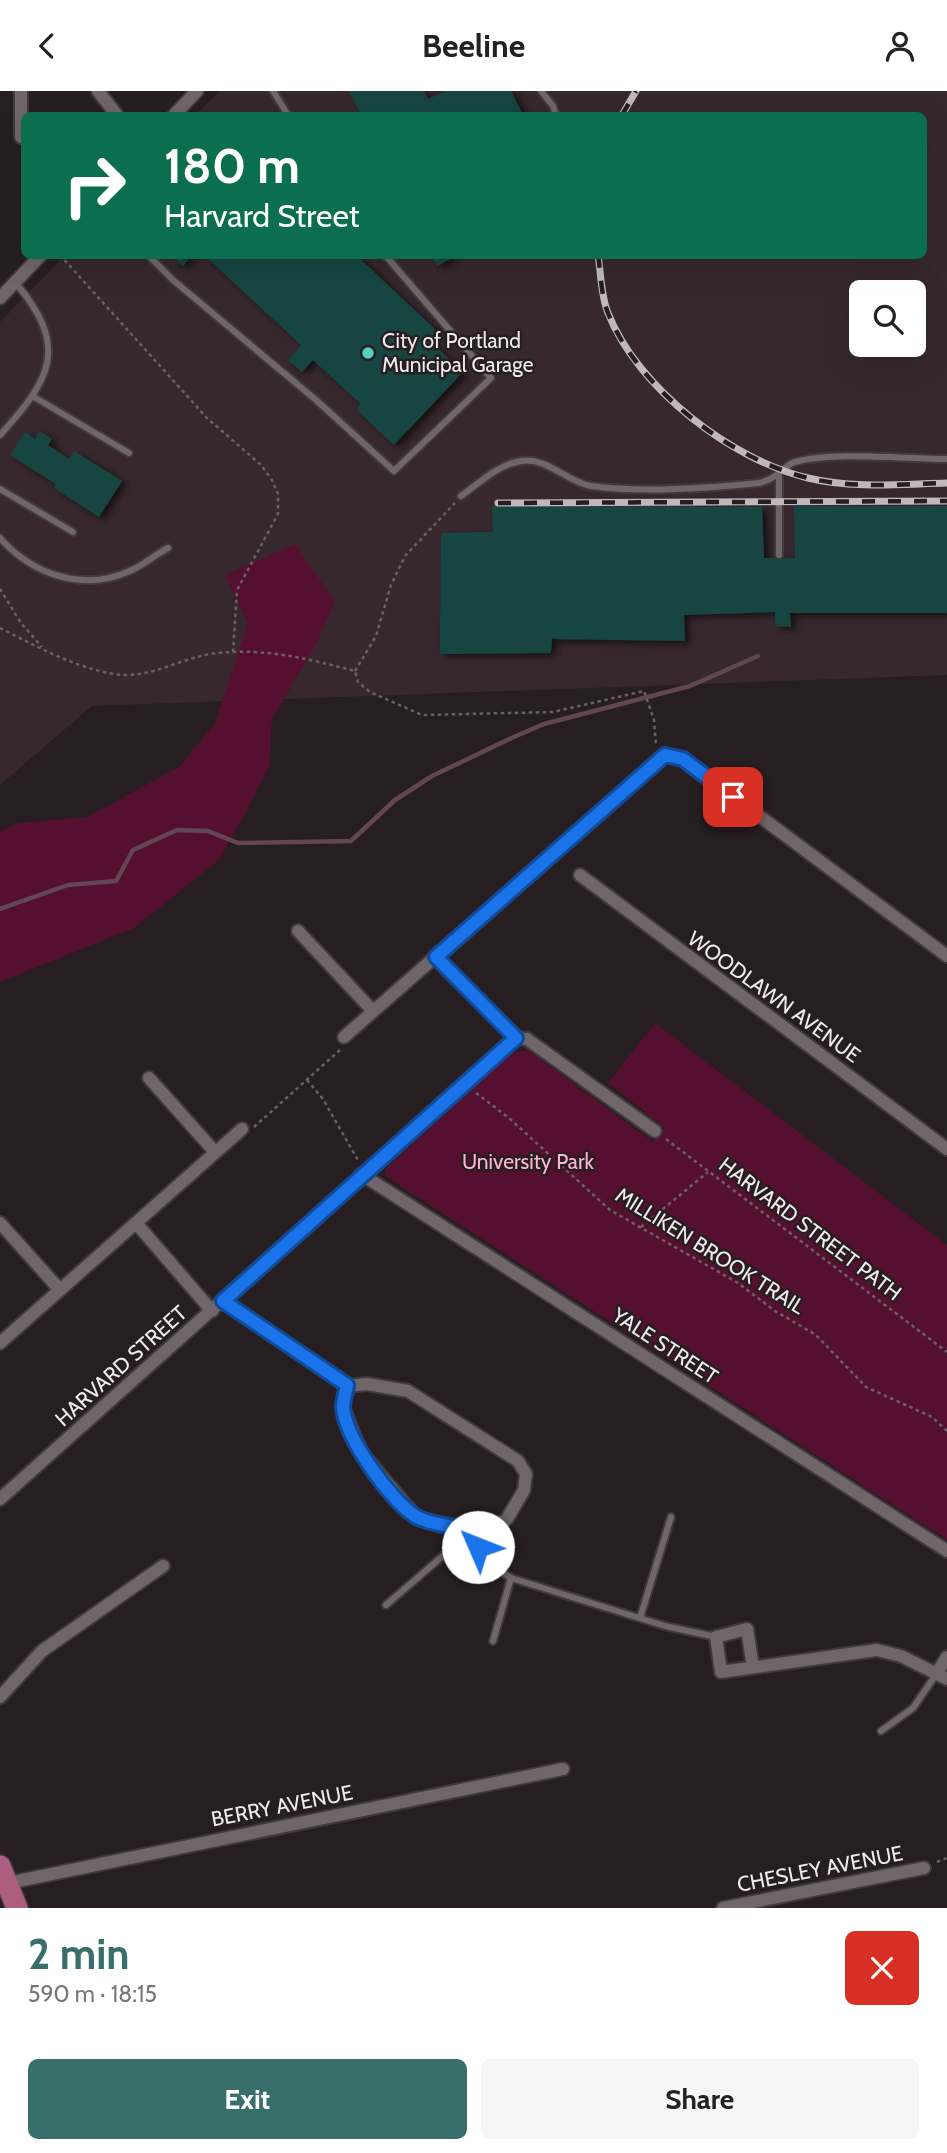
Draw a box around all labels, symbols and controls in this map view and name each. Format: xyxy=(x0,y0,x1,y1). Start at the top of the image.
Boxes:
text: Beeline xyxy=(422,26,525,65)
icon: back xyxy=(28,27,66,65)
icon: person xyxy=(881,27,919,65)
text: 180 m xyxy=(164,136,300,195)
icon: right xyxy=(49,140,140,231)
text: Harvard Street xyxy=(164,196,360,235)
map controls xyxy=(849,280,926,357)
button: search xyxy=(849,280,926,357)
place label: City of Portland Municipal Garage xyxy=(382,328,534,377)
marker: City of Portland Municipal Garage xyxy=(360,345,376,361)
pin xyxy=(703,767,763,827)
icon: arrive xyxy=(714,778,752,816)
street label: WOODLAWN AVENUE xyxy=(683,926,866,1068)
park label: University Park xyxy=(462,1149,595,1174)
street label: HARVARD STREET PATH xyxy=(714,1152,906,1305)
street label: MILLIKEN BROOK TRAIL xyxy=(611,1182,810,1319)
street label: HARVARD STREET xyxy=(50,1300,192,1431)
street label: YALE STREET xyxy=(607,1302,723,1389)
position arrow xyxy=(441,1510,515,1584)
street label: BERRY AVENUE xyxy=(209,1780,355,1832)
street label: CHESLEY AVENUE xyxy=(735,1840,905,1897)
text: 2 min xyxy=(28,1928,129,1980)
button: close xyxy=(845,1931,919,2005)
text: 590 m · 18:15 xyxy=(28,1980,157,2008)
button: Exit xyxy=(28,2059,467,2139)
button: Share xyxy=(481,2059,919,2139)

